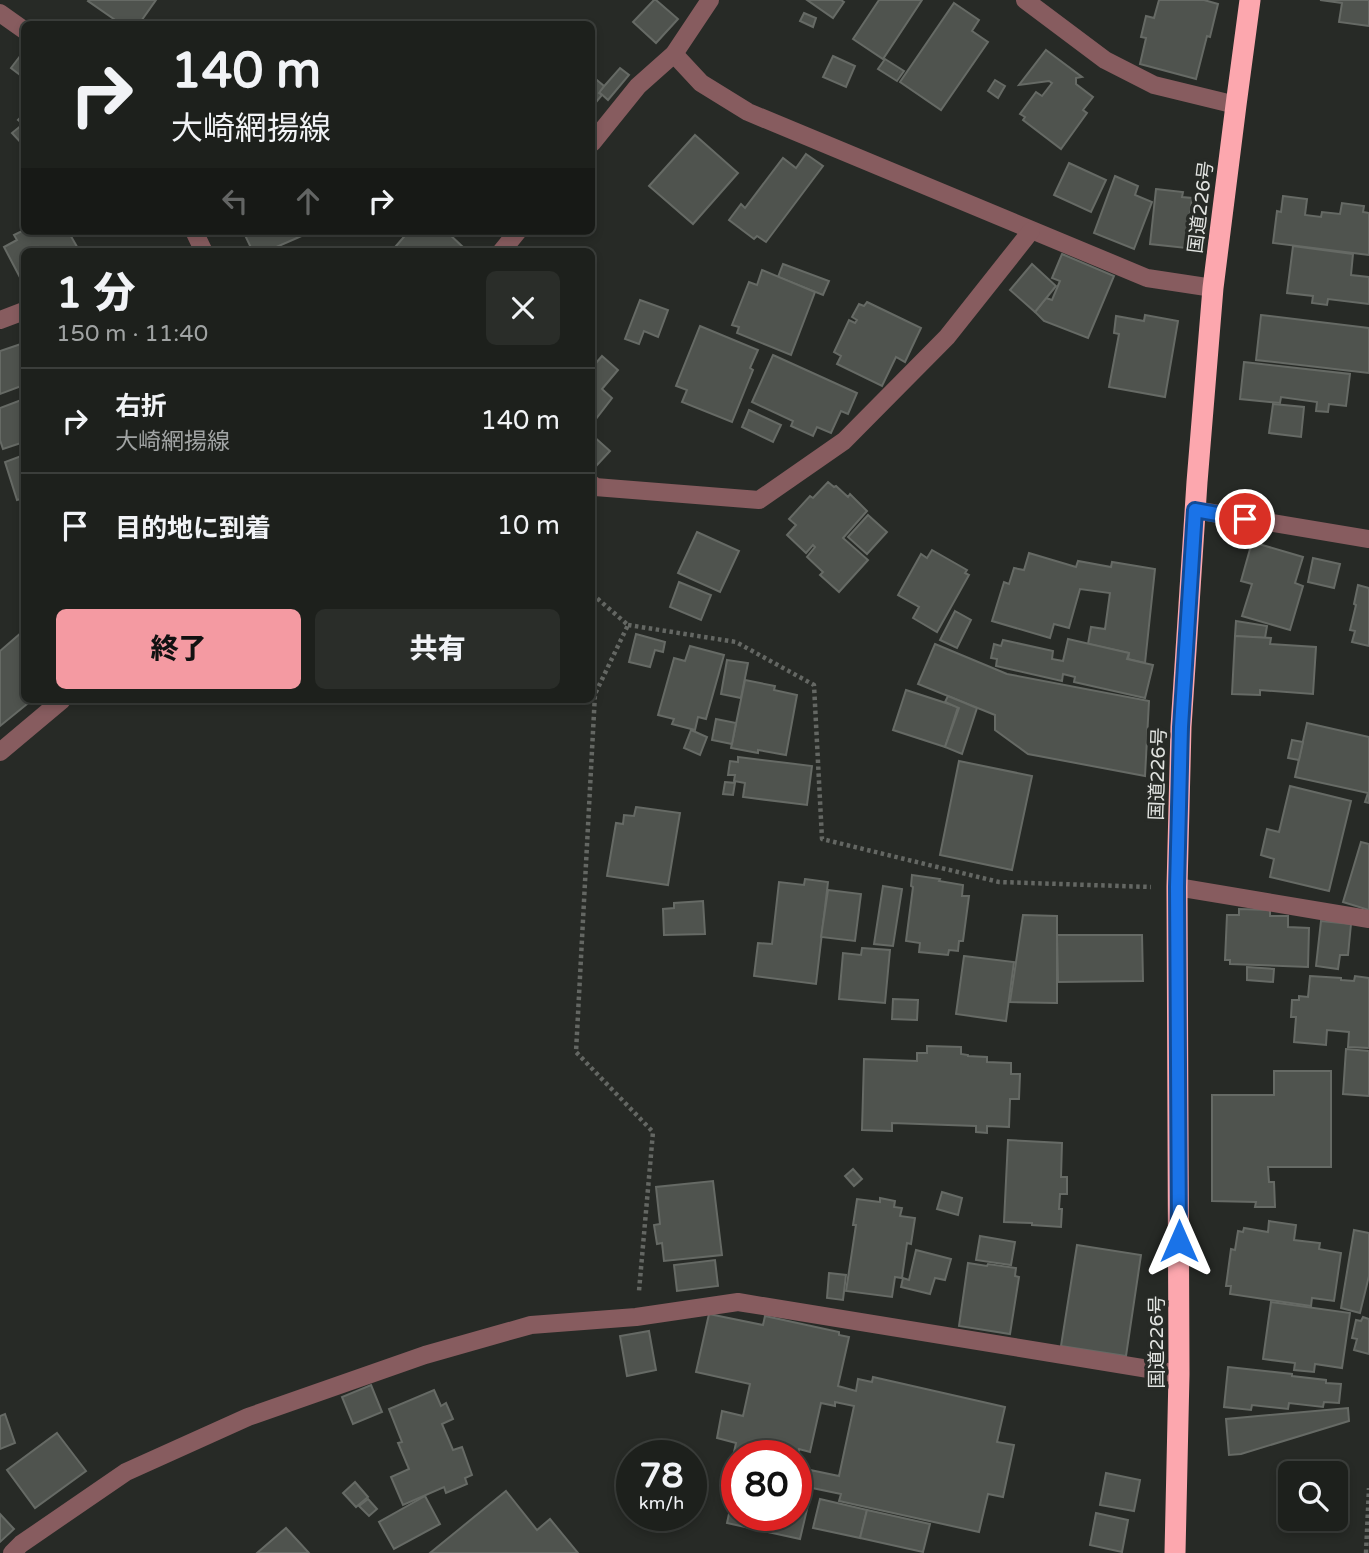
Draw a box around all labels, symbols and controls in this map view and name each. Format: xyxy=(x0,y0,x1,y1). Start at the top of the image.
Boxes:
text: 140 m xyxy=(171,42,321,101)
icon: right xyxy=(56,49,147,140)
text: 大崎網揚線 xyxy=(171,110,331,148)
street label: 国道226号 xyxy=(1184,160,1218,255)
icon: left xyxy=(216,182,254,220)
icon: ahead xyxy=(289,182,327,220)
icon: right xyxy=(362,182,400,220)
text: 1 分 xyxy=(56,268,135,319)
button: close xyxy=(486,271,560,345)
text: 150 m · 11:40 xyxy=(56,320,208,348)
text: 右折 xyxy=(115,391,167,422)
icon: right xyxy=(56,402,94,440)
text: 140 m xyxy=(480,405,560,436)
text: 大崎網揚線 xyxy=(115,428,230,456)
pin xyxy=(1215,489,1275,549)
icon: arrive xyxy=(1226,500,1264,538)
icon: arrive xyxy=(56,507,94,545)
text: 10 m xyxy=(497,510,560,541)
text: 目的地に到着 xyxy=(115,513,271,544)
button: 終了 xyxy=(56,609,301,689)
button: 共有 xyxy=(315,609,560,689)
street label: 国道226号 xyxy=(1145,727,1171,821)
position arrow xyxy=(1142,1204,1216,1278)
street label: 国道226号 xyxy=(1146,1296,1168,1388)
speed limit sign: 80 xyxy=(721,1440,812,1531)
text: 78 xyxy=(640,1455,683,1497)
map controls xyxy=(1278,1461,1348,1531)
button: search xyxy=(1278,1461,1348,1531)
text: km/h xyxy=(639,1492,684,1514)

